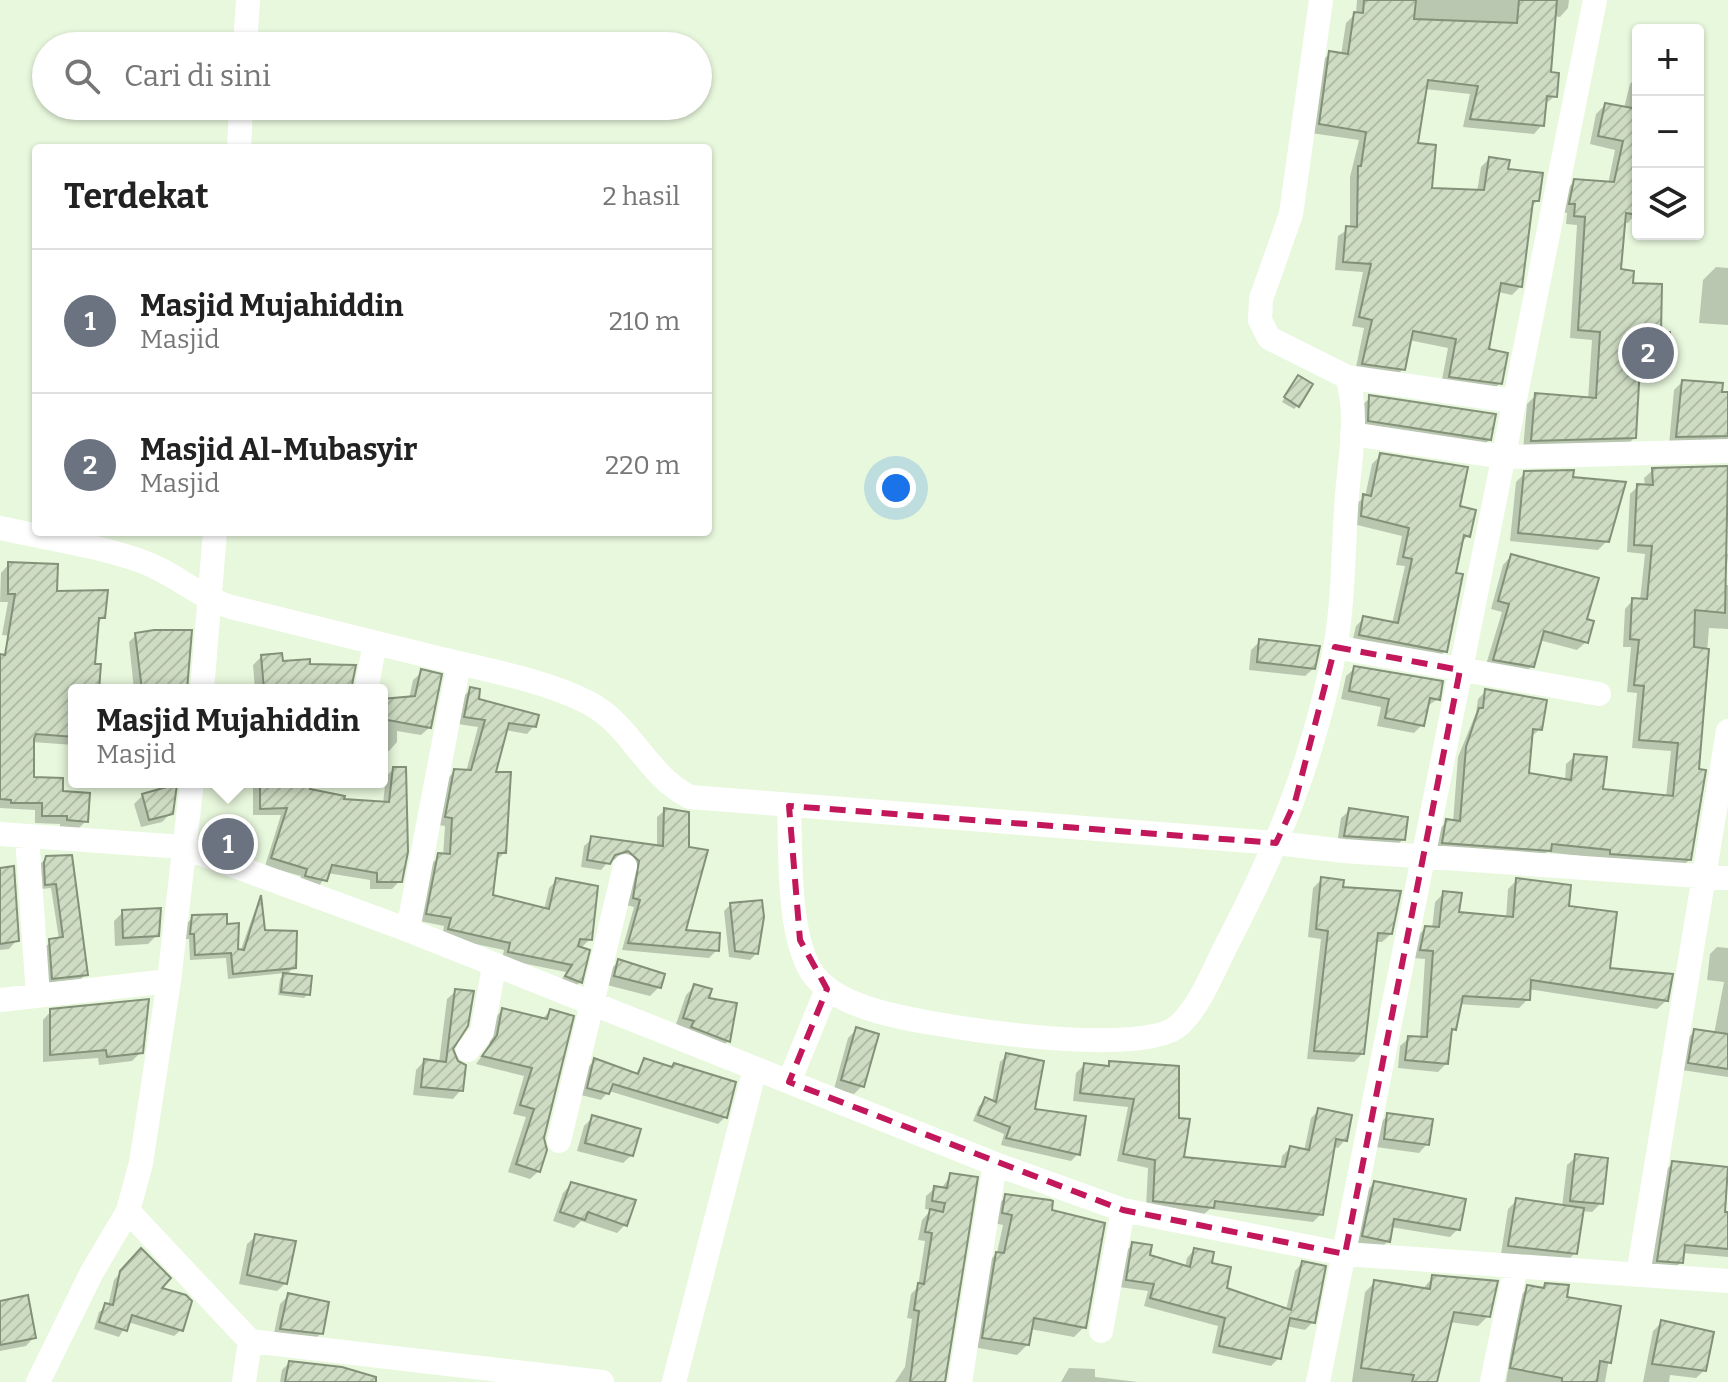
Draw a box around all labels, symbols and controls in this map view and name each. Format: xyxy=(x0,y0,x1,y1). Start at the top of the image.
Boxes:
map controls xyxy=(1632,24,1704,240)
button: + xyxy=(1632,24,1704,96)
search box xyxy=(32,32,712,120)
icon: search xyxy=(60,54,104,98)
text: Cari di sini xyxy=(124,58,271,94)
button: − xyxy=(1632,96,1704,168)
button: layers xyxy=(1632,168,1704,240)
text: Terdekat xyxy=(64,176,209,217)
text: 2 hasil xyxy=(603,181,680,212)
text: Masjid Mujahiddin xyxy=(140,288,404,324)
text: 1 xyxy=(84,306,96,337)
text: 210 m xyxy=(609,306,680,337)
pin: 2 xyxy=(1622,323,1674,383)
text: Masjid xyxy=(140,324,220,355)
text: Masjid Al-Mubasyir xyxy=(140,432,417,468)
text: 2 xyxy=(83,450,97,481)
text: 220 m xyxy=(605,450,680,481)
text: Masjid xyxy=(140,468,220,499)
your location xyxy=(876,468,916,508)
popup xyxy=(68,684,388,788)
text: Masjid Mujahiddin xyxy=(96,703,360,739)
text: Masjid xyxy=(96,739,176,770)
pin: 1 xyxy=(202,814,254,874)

